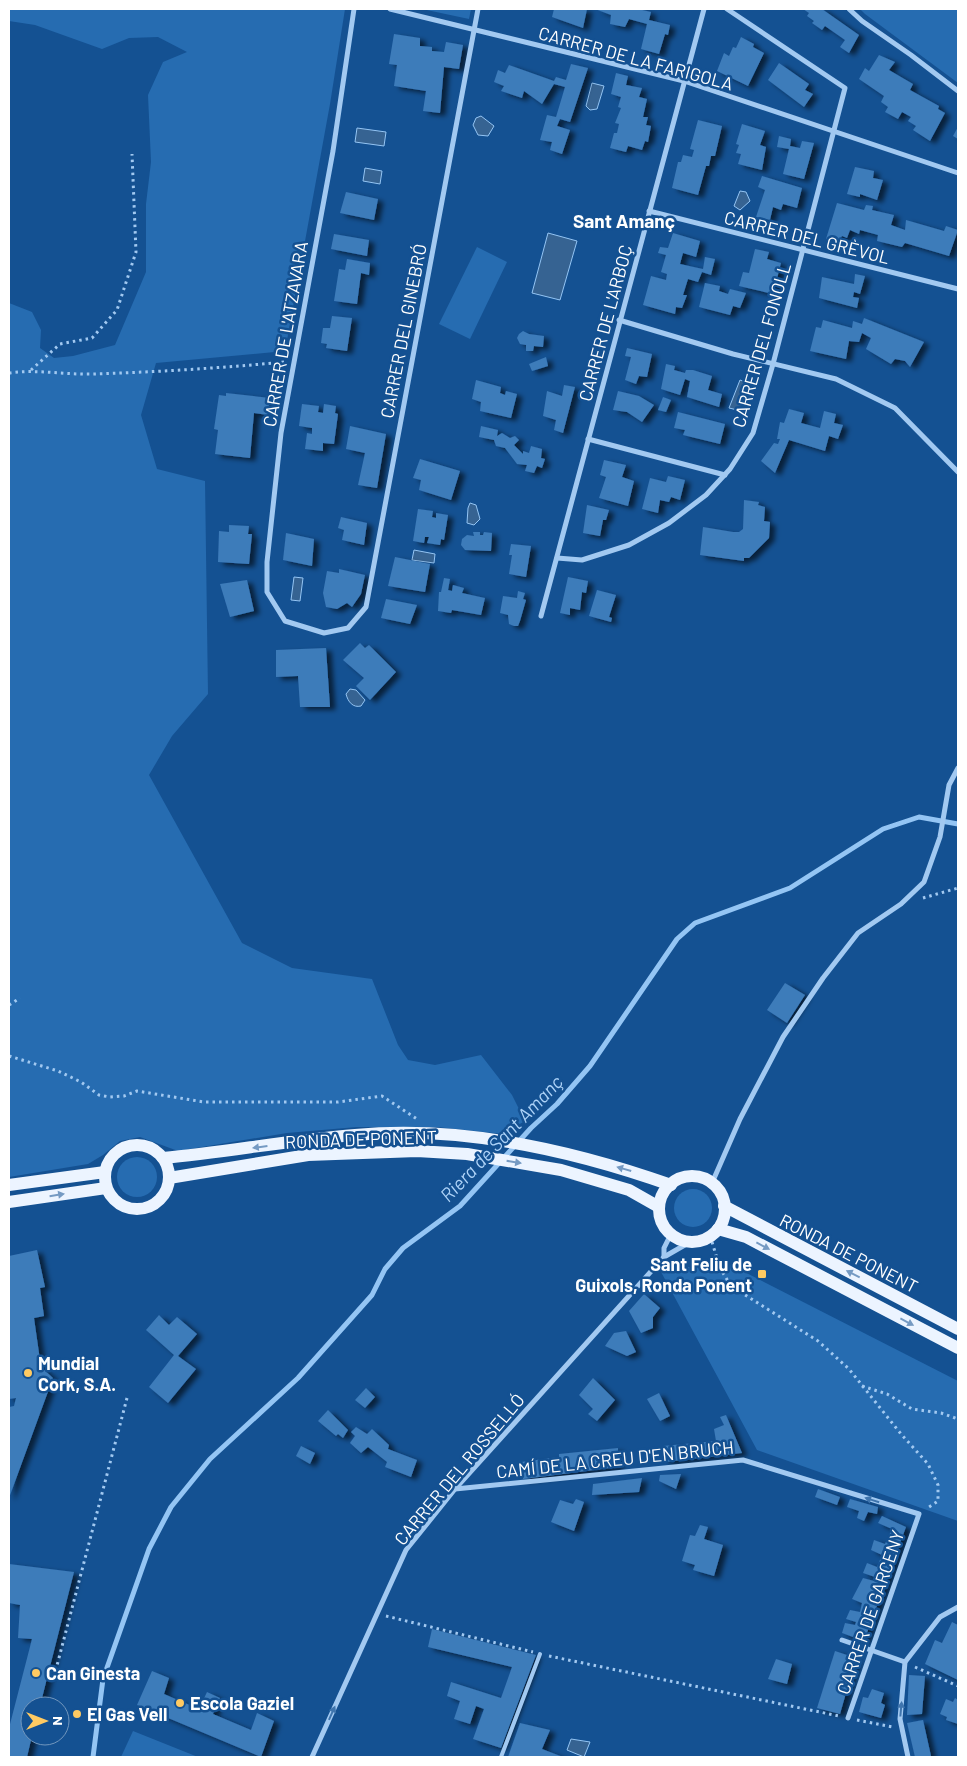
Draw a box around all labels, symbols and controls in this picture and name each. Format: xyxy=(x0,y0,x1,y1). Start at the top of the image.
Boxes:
street label: CARRER DE LA FARIGOLA xyxy=(536,21,736,95)
street label: CARRER DEL GRÈVOL xyxy=(722,206,892,268)
district label: Sant Amanç xyxy=(573,209,675,232)
street label: CARRER DE L'ATZAVARA xyxy=(258,239,312,429)
street label: CARRER DEL GINEBRÓ xyxy=(375,242,431,420)
street label: CARRER DE L'ARBOÇ xyxy=(574,242,636,404)
street label: CARRER DEL FONOLL xyxy=(727,260,795,430)
water label: Riera de Sant Amanç xyxy=(435,1070,567,1206)
street label: RONDA DE PONENT xyxy=(285,1125,437,1153)
one-way arrow xyxy=(252,1143,268,1151)
one-way arrow xyxy=(506,1159,522,1167)
one-way arrow xyxy=(617,1164,632,1172)
one-way arrow xyxy=(49,1190,65,1198)
street label: RONDA DE PONENT xyxy=(776,1209,922,1297)
one-way arrow xyxy=(756,1242,770,1251)
place label: Sant Feliu de Guixols, Ronda Ponent xyxy=(575,1253,752,1296)
marker: Sant Feliu de Guixols, Ronda Ponent xyxy=(756,1268,768,1280)
one-way arrow xyxy=(845,1270,860,1278)
one-way arrow xyxy=(900,1318,914,1326)
place label: Mundial Cork, S.A. xyxy=(38,1352,116,1395)
marker: Mundial Cork, S.A. xyxy=(22,1367,34,1379)
street label: CARRER DEL ROSSELLÓ xyxy=(389,1389,529,1549)
street label: CAMÍ DE LA CREU D'EN BRUCH xyxy=(495,1436,735,1482)
one-way arrow xyxy=(865,1495,880,1503)
street label: CARRER DE GARCENY xyxy=(832,1527,908,1697)
place label: Can Ginesta xyxy=(46,1662,140,1684)
marker: Can Ginesta xyxy=(30,1667,42,1679)
place label: Escola Gaziel xyxy=(190,1692,294,1714)
north arrow xyxy=(20,1696,70,1746)
marker: Escola Gaziel xyxy=(174,1697,186,1709)
one-way arrow xyxy=(897,1701,905,1717)
place label: El Gas Vell xyxy=(87,1703,167,1725)
one-way arrow xyxy=(329,1706,337,1720)
marker: El Gas Vell xyxy=(71,1708,83,1720)
text: N xyxy=(50,1716,67,1726)

